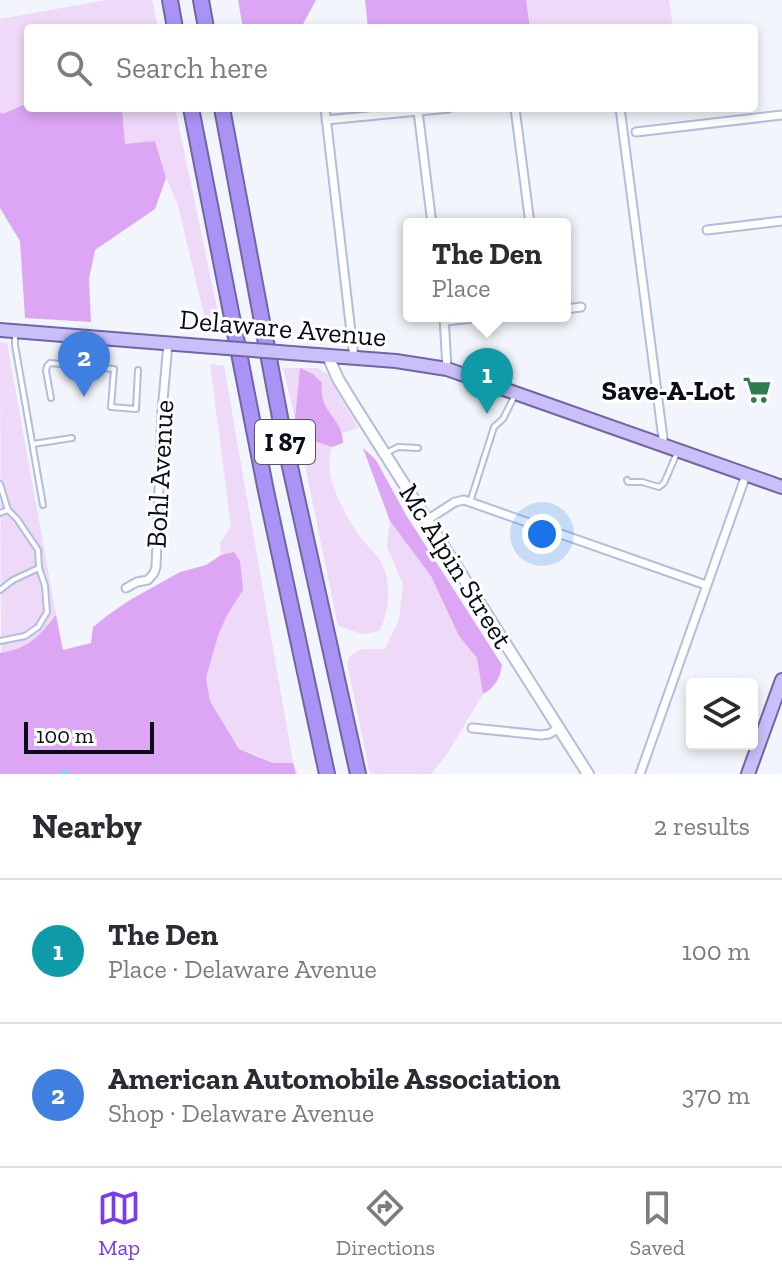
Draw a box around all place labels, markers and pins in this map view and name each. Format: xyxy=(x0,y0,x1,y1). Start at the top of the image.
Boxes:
pin: 2 xyxy=(58,331,110,397)
pin: 1 xyxy=(461,348,513,414)
place label: Save-A-Lot xyxy=(602,374,736,407)
supermarket icon: Save-A-Lot xyxy=(742,375,772,405)

